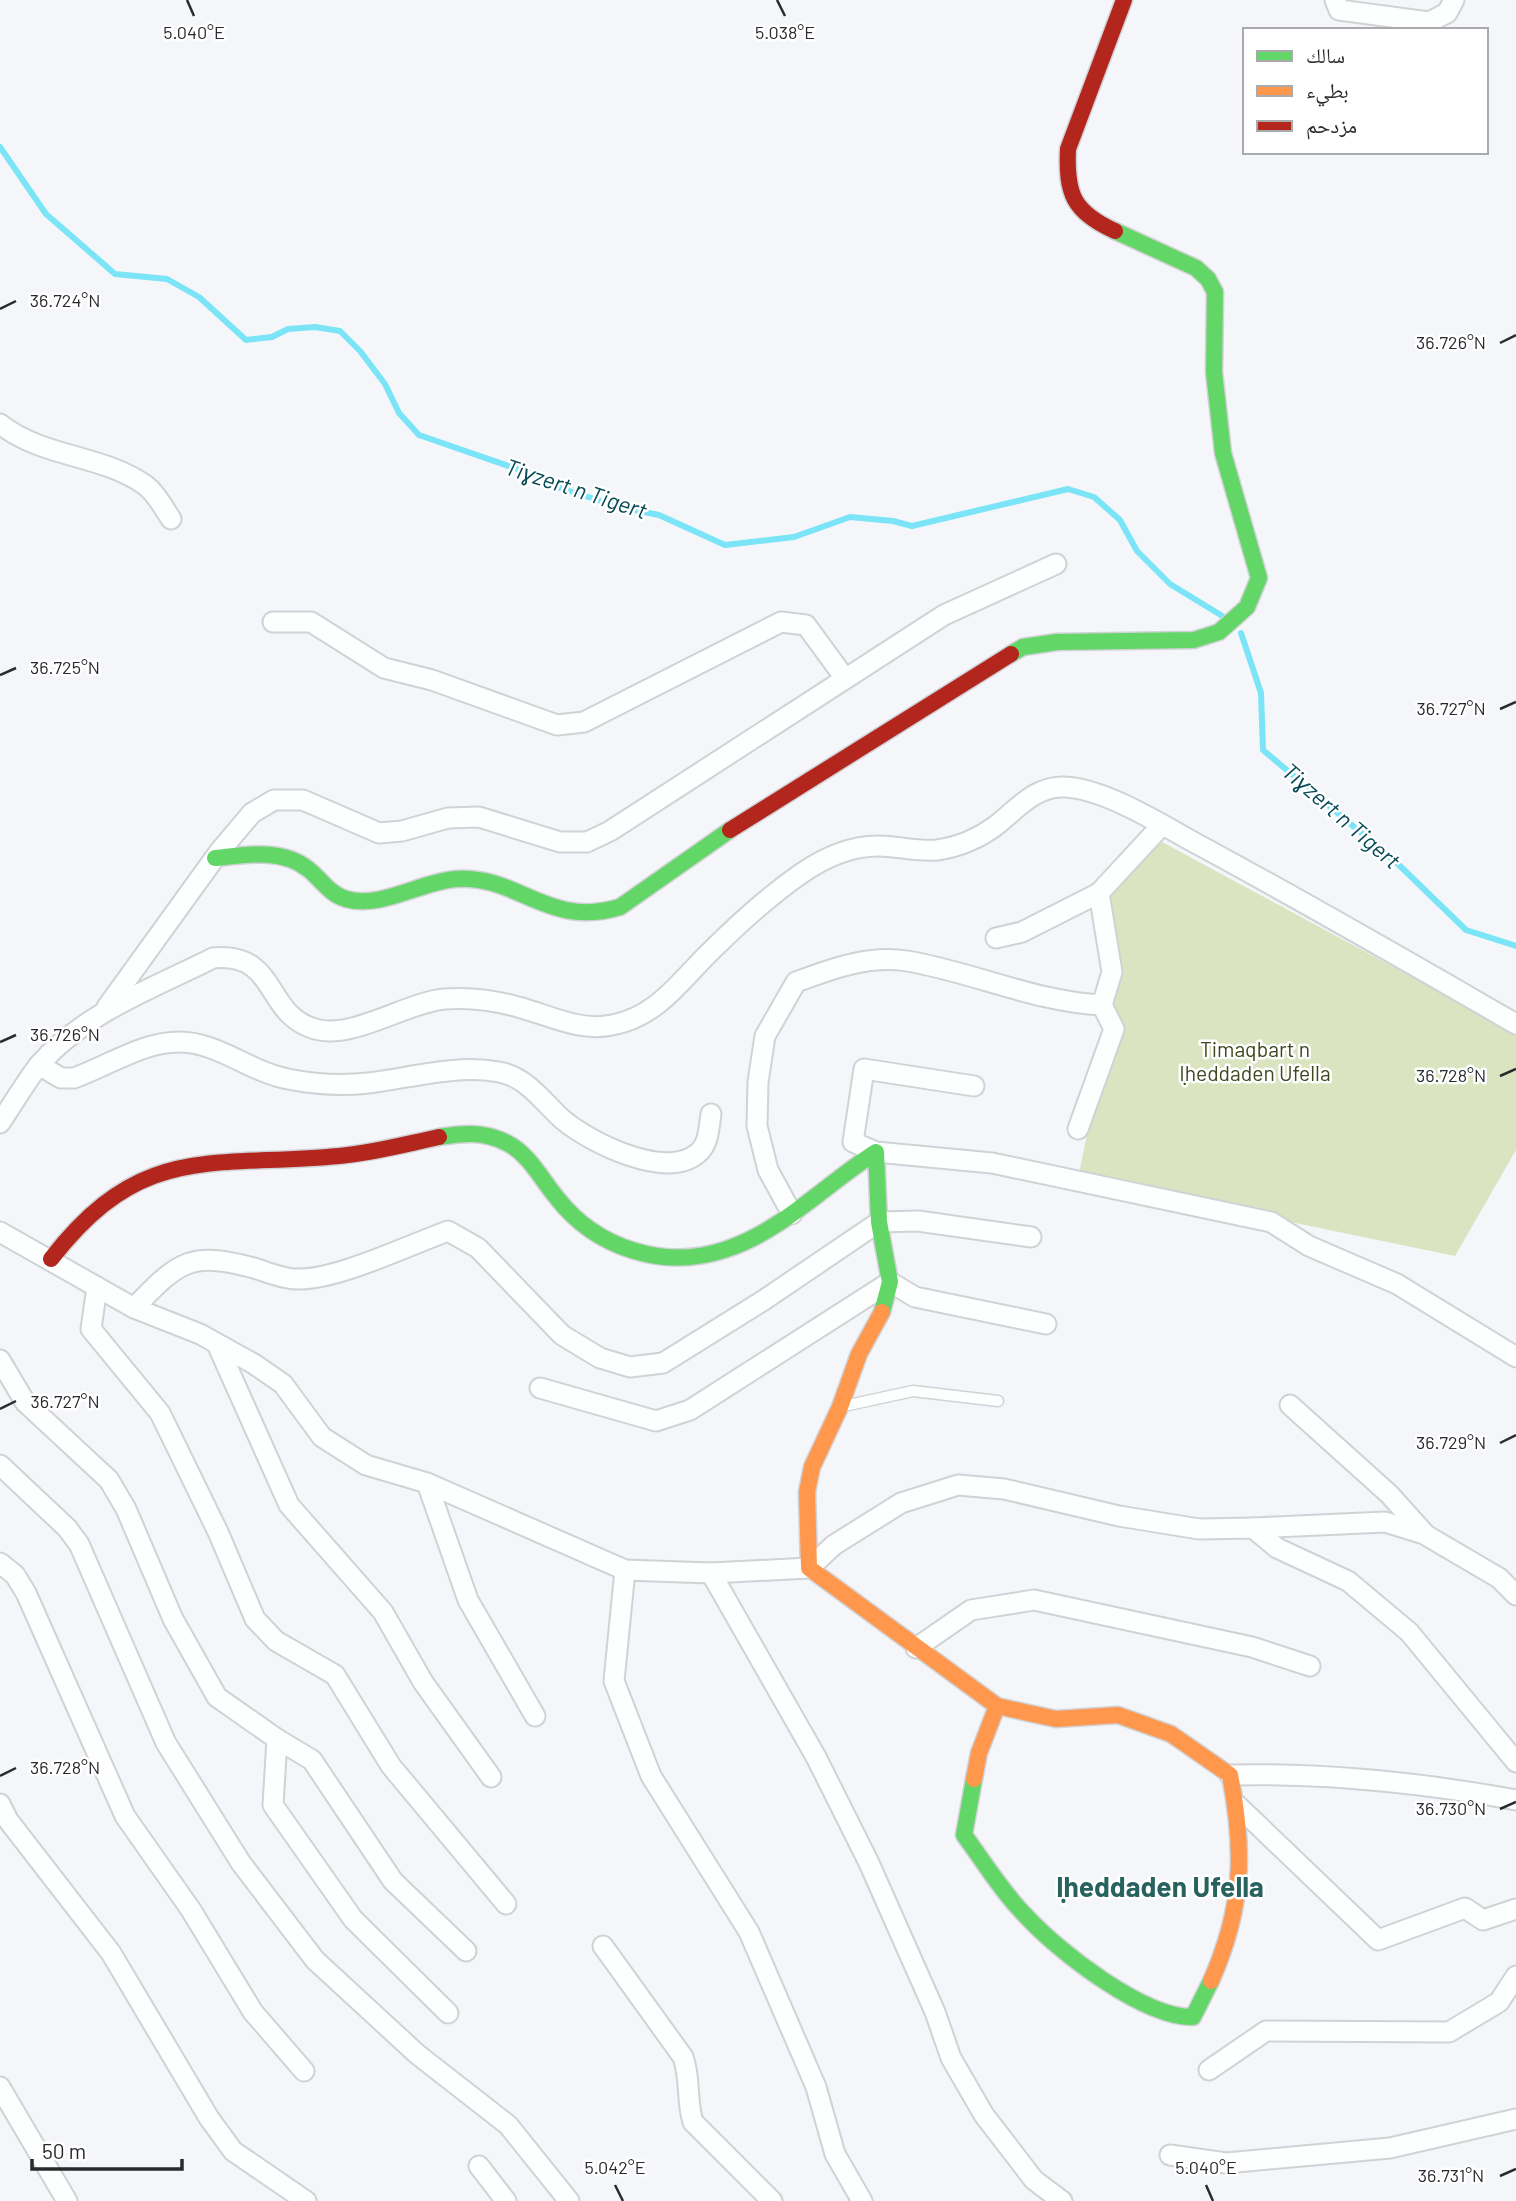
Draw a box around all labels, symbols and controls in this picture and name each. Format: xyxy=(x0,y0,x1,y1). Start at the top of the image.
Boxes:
text: 5.040°E xyxy=(163,21,225,43)
text: 5.038°E xyxy=(755,21,815,43)
legend xyxy=(1243,28,1488,154)
text: سالك xyxy=(1306,42,1345,67)
text: بطيء xyxy=(1306,77,1349,107)
text: مزدحم xyxy=(1306,112,1357,140)
text: 36.724°N xyxy=(30,289,100,311)
text: 36.726°N xyxy=(1416,331,1486,353)
water label: Tiɣzert n Tigert xyxy=(502,452,651,524)
text: 36.725°N xyxy=(30,656,100,678)
text: 36.727°N xyxy=(1416,697,1486,719)
water label: Tiɣzert n Tigert xyxy=(1277,756,1406,874)
text: 36.726°N xyxy=(30,1023,100,1045)
park label: Timaqbart n Iḥeddaden Ufella xyxy=(1179,1036,1331,1085)
text: 36.728°N xyxy=(1416,1064,1486,1086)
text: 36.727°N xyxy=(30,1390,100,1412)
text: 36.729°N xyxy=(1416,1431,1486,1453)
text: 36.728°N xyxy=(30,1756,100,1778)
text: 36.730°N xyxy=(1416,1797,1486,1819)
district label: Iḥeddaden Ufella xyxy=(1056,1869,1264,1903)
scale bar xyxy=(32,2128,182,2172)
text: 50 m xyxy=(42,2138,86,2163)
text: 5.042°E xyxy=(584,2156,646,2178)
text: 5.040°E xyxy=(1175,2156,1237,2178)
text: 36.731°N xyxy=(1418,2164,1484,2186)

